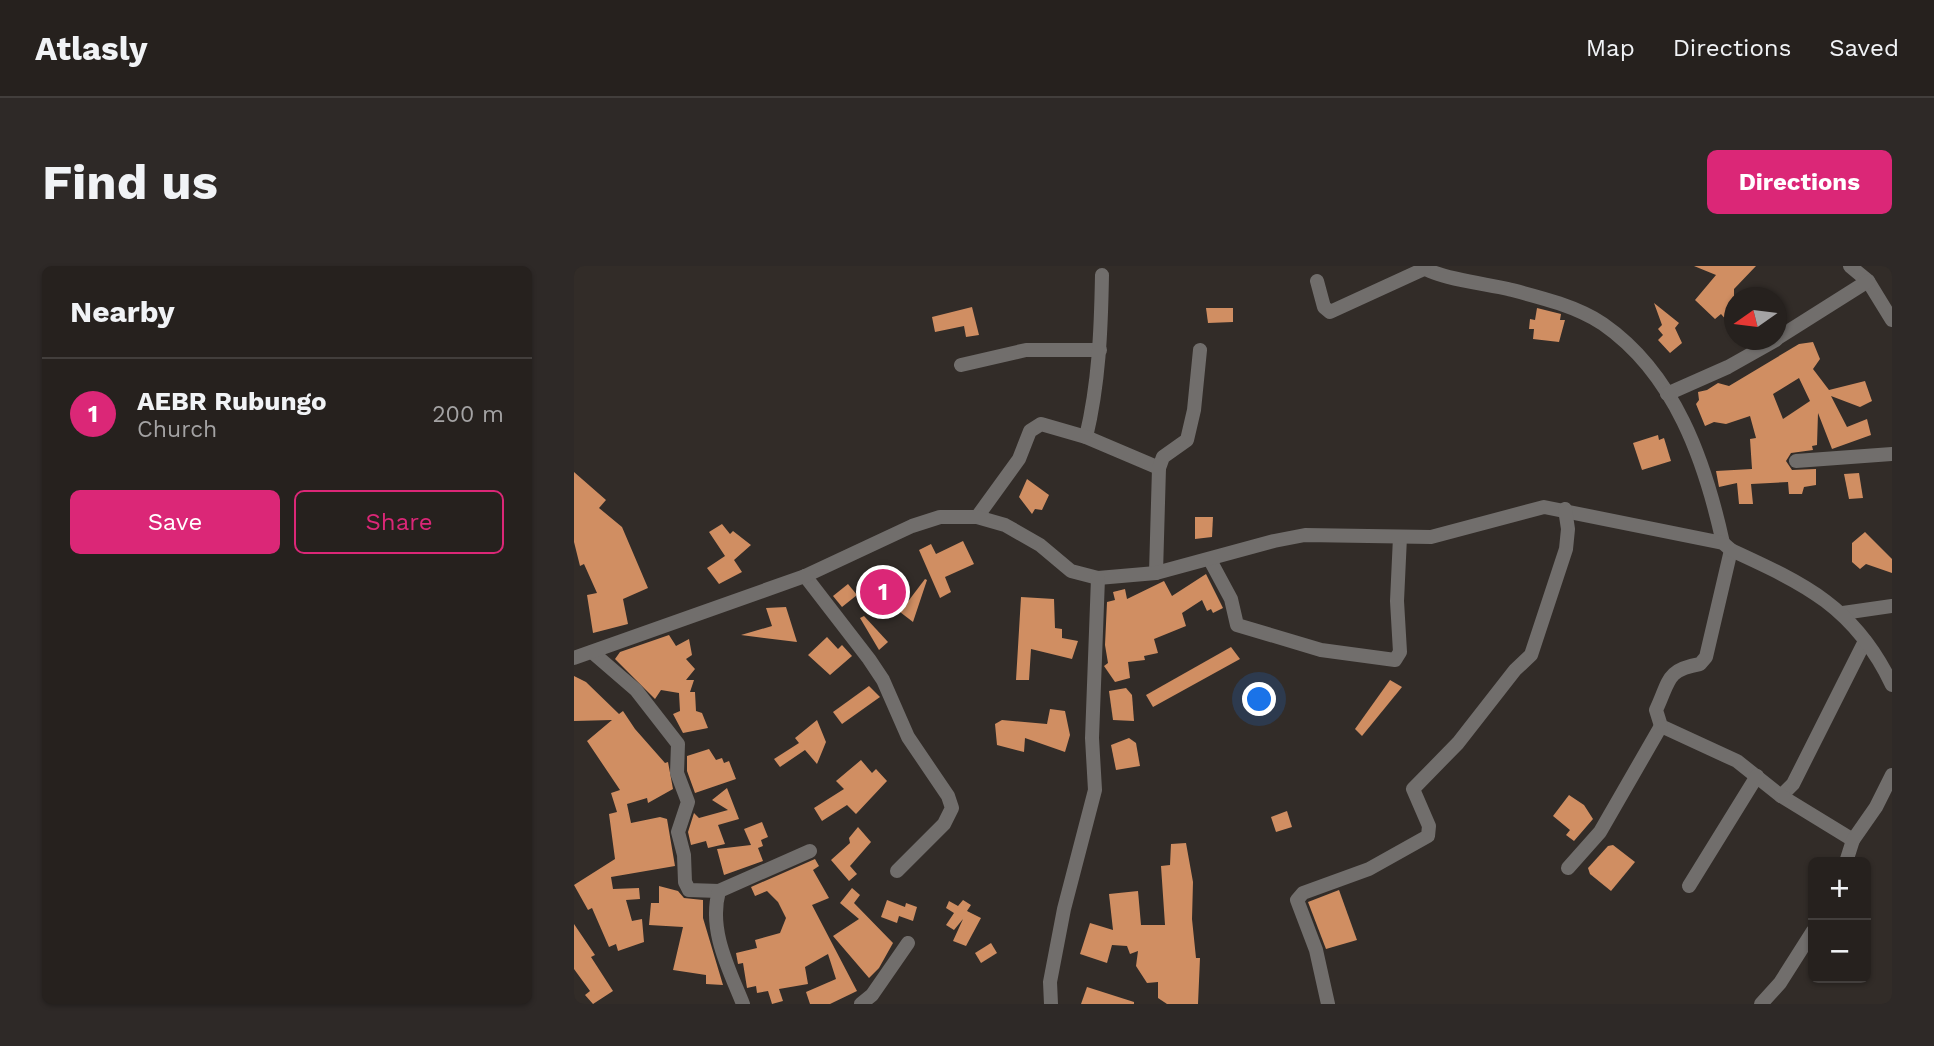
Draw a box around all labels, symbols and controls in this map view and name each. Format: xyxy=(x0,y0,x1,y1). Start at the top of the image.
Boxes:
text: Atlasly xyxy=(35,29,147,68)
text: Map xyxy=(1586,34,1635,62)
text: Directions xyxy=(1673,34,1791,62)
text: Saved xyxy=(1829,34,1899,62)
button: Directions xyxy=(1707,150,1892,214)
text: Find us xyxy=(42,153,218,211)
north arrow xyxy=(1724,287,1787,350)
text: Nearby xyxy=(70,294,175,329)
text: AEBR Rubungo xyxy=(137,386,327,416)
text: 1 xyxy=(88,401,98,428)
text: 200 m xyxy=(432,401,504,428)
text: Church xyxy=(137,416,217,443)
button: Save xyxy=(70,490,280,554)
button: Share xyxy=(294,490,504,554)
pin: 1 xyxy=(860,566,906,618)
your location xyxy=(1242,682,1276,716)
map controls xyxy=(1808,857,1871,983)
button: + xyxy=(1808,857,1871,920)
button: − xyxy=(1808,920,1871,983)

